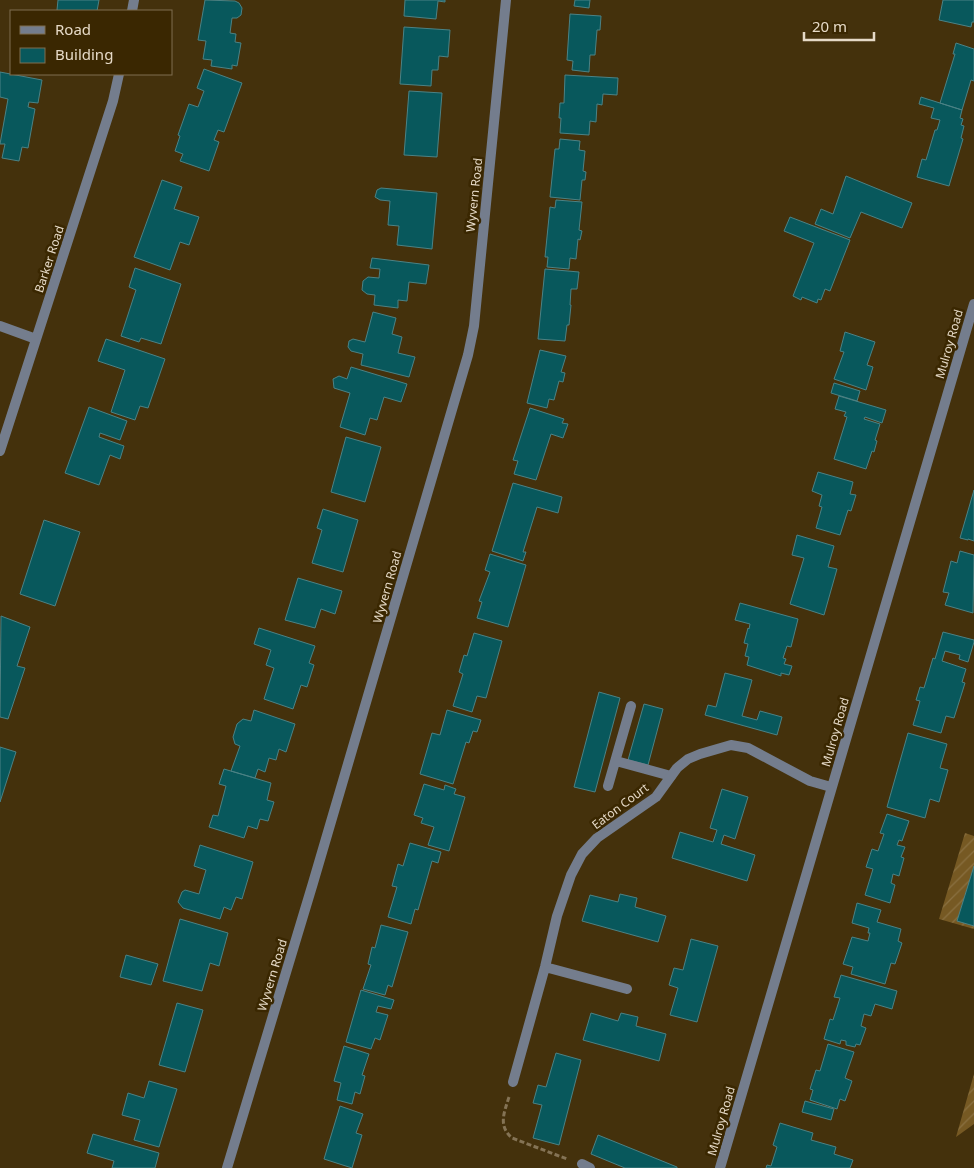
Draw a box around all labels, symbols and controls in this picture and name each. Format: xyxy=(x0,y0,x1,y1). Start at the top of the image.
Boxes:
legend xyxy=(10,10,172,75)
scale bar xyxy=(804,10,874,42)
text: 20 m xyxy=(812,16,847,36)
text: Road xyxy=(55,19,91,39)
text: Building xyxy=(55,44,113,64)
street label: Wyvern Road xyxy=(462,157,486,233)
street label: Barker Road xyxy=(30,223,68,295)
street label: Mulroy Road xyxy=(931,307,967,381)
street label: Wyvern Road xyxy=(369,549,405,625)
street label: Mulroy Road xyxy=(817,695,853,769)
street label: Eaton Court xyxy=(588,779,652,833)
street label: Wyvern Road xyxy=(253,937,291,1013)
street label: Mulroy Road xyxy=(703,1084,739,1158)

